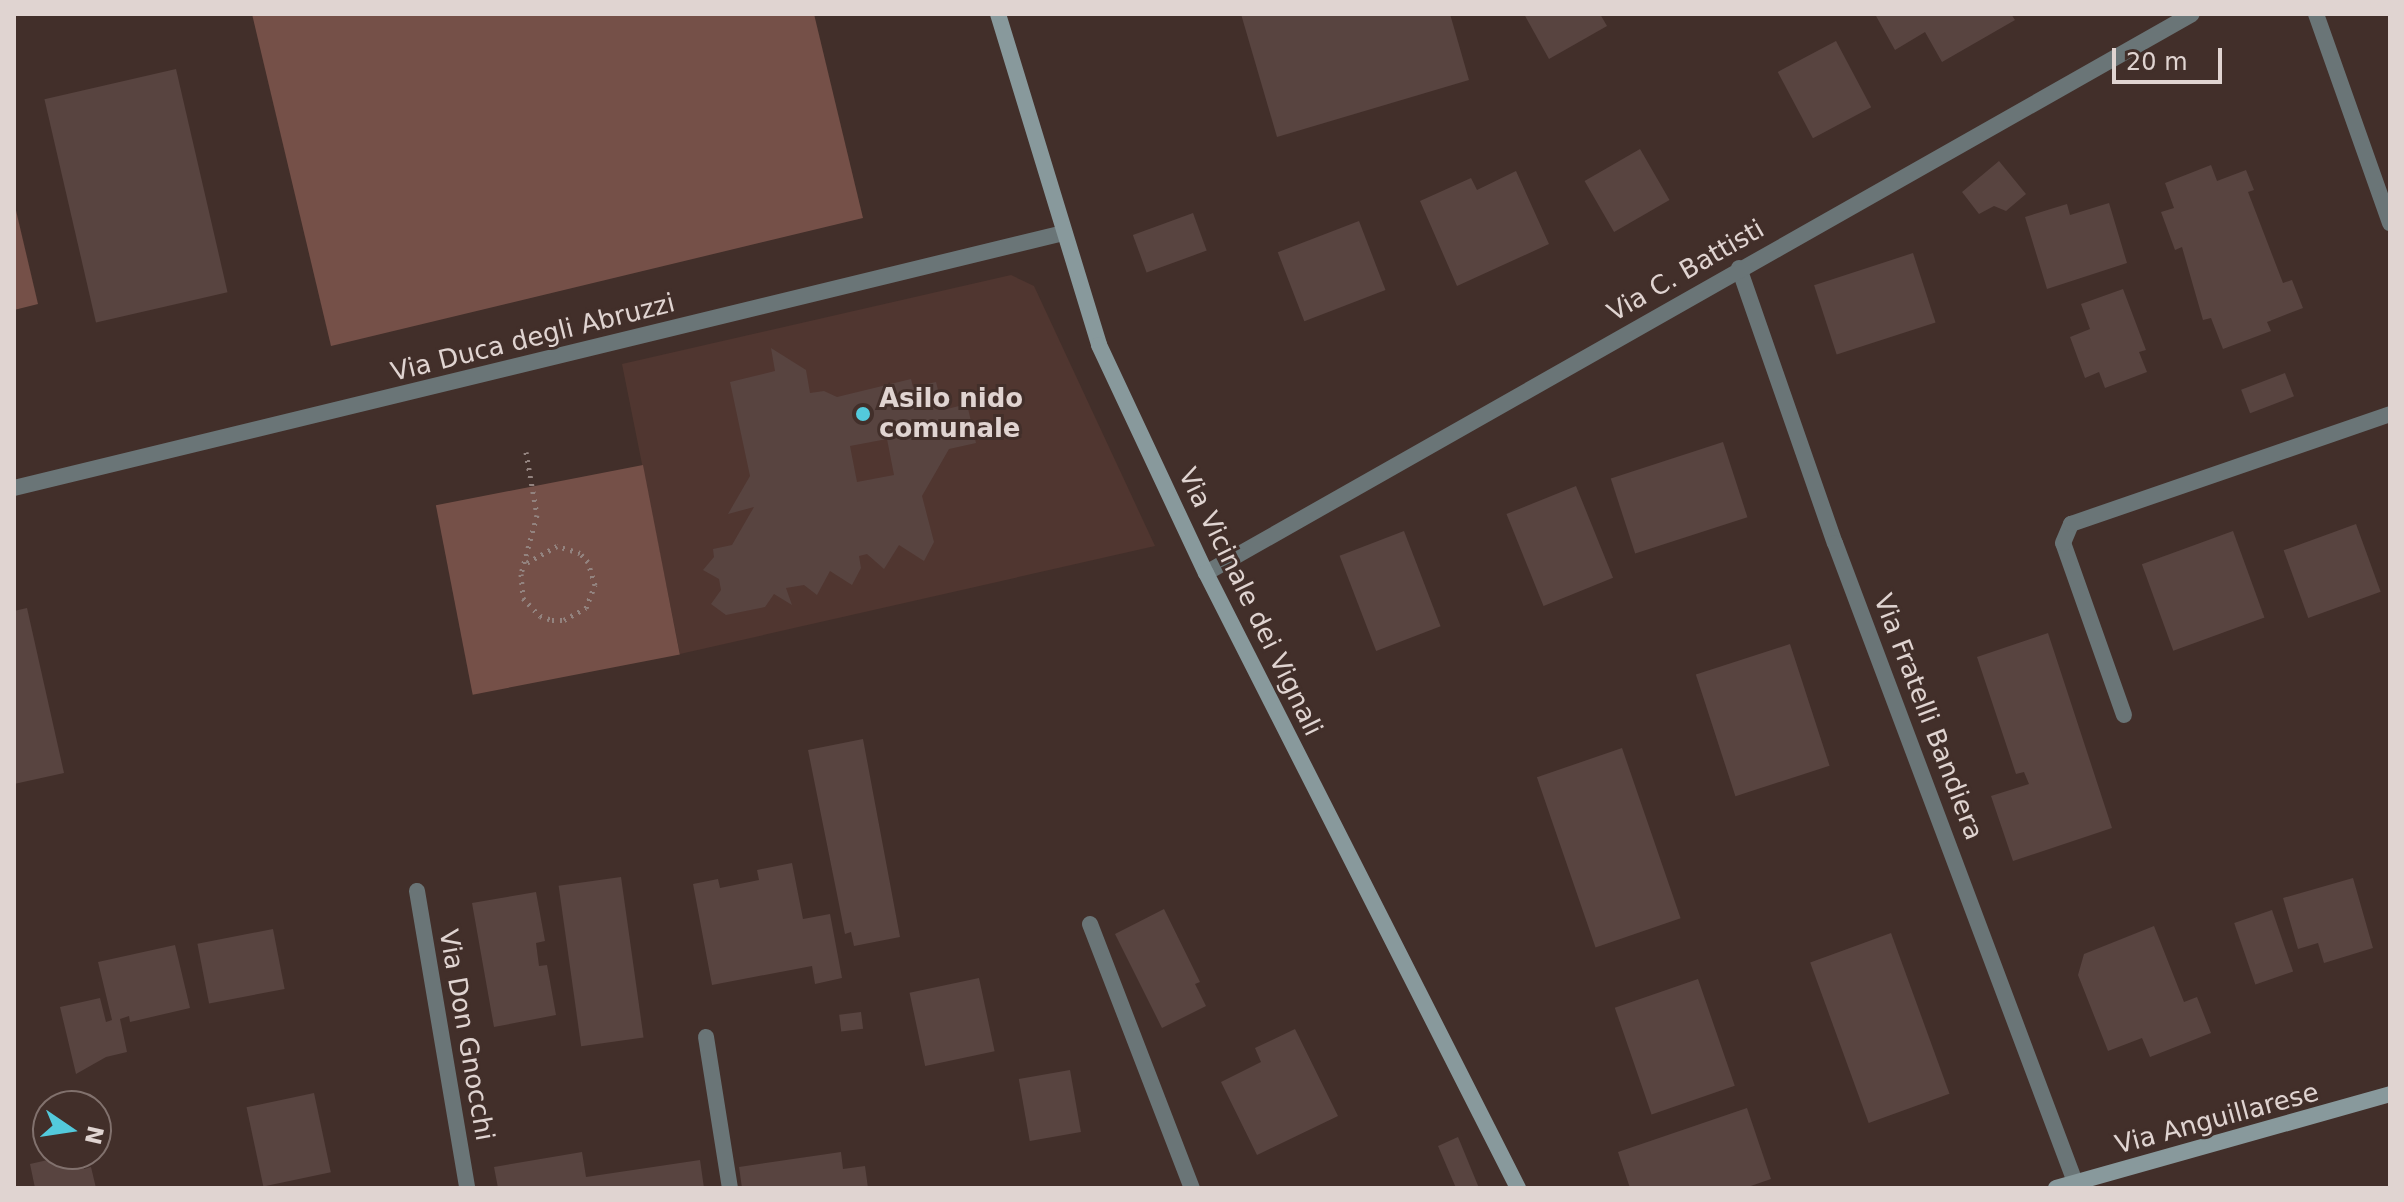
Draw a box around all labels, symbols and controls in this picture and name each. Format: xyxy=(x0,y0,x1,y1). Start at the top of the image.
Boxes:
scale bar xyxy=(2116,32,2226,82)
text: 20 m xyxy=(2126,48,2188,76)
street label: Via C. Battisti xyxy=(1602,214,1770,328)
street label: Via Duca degli Abruzzi xyxy=(388,288,678,388)
place label: Asilo nido comunale xyxy=(879,383,1023,444)
marker: Asilo nido comunale xyxy=(854,405,872,423)
street label: Via Vicinale dei Vignali xyxy=(1171,463,1329,741)
street label: Via Fratelli Bandiera xyxy=(1867,590,1989,844)
street label: Via Don Gnocchi xyxy=(432,927,500,1143)
street label: Via Anguillarese xyxy=(2112,1077,2322,1161)
north arrow xyxy=(32,1090,112,1170)
text: N xyxy=(80,1123,108,1147)

